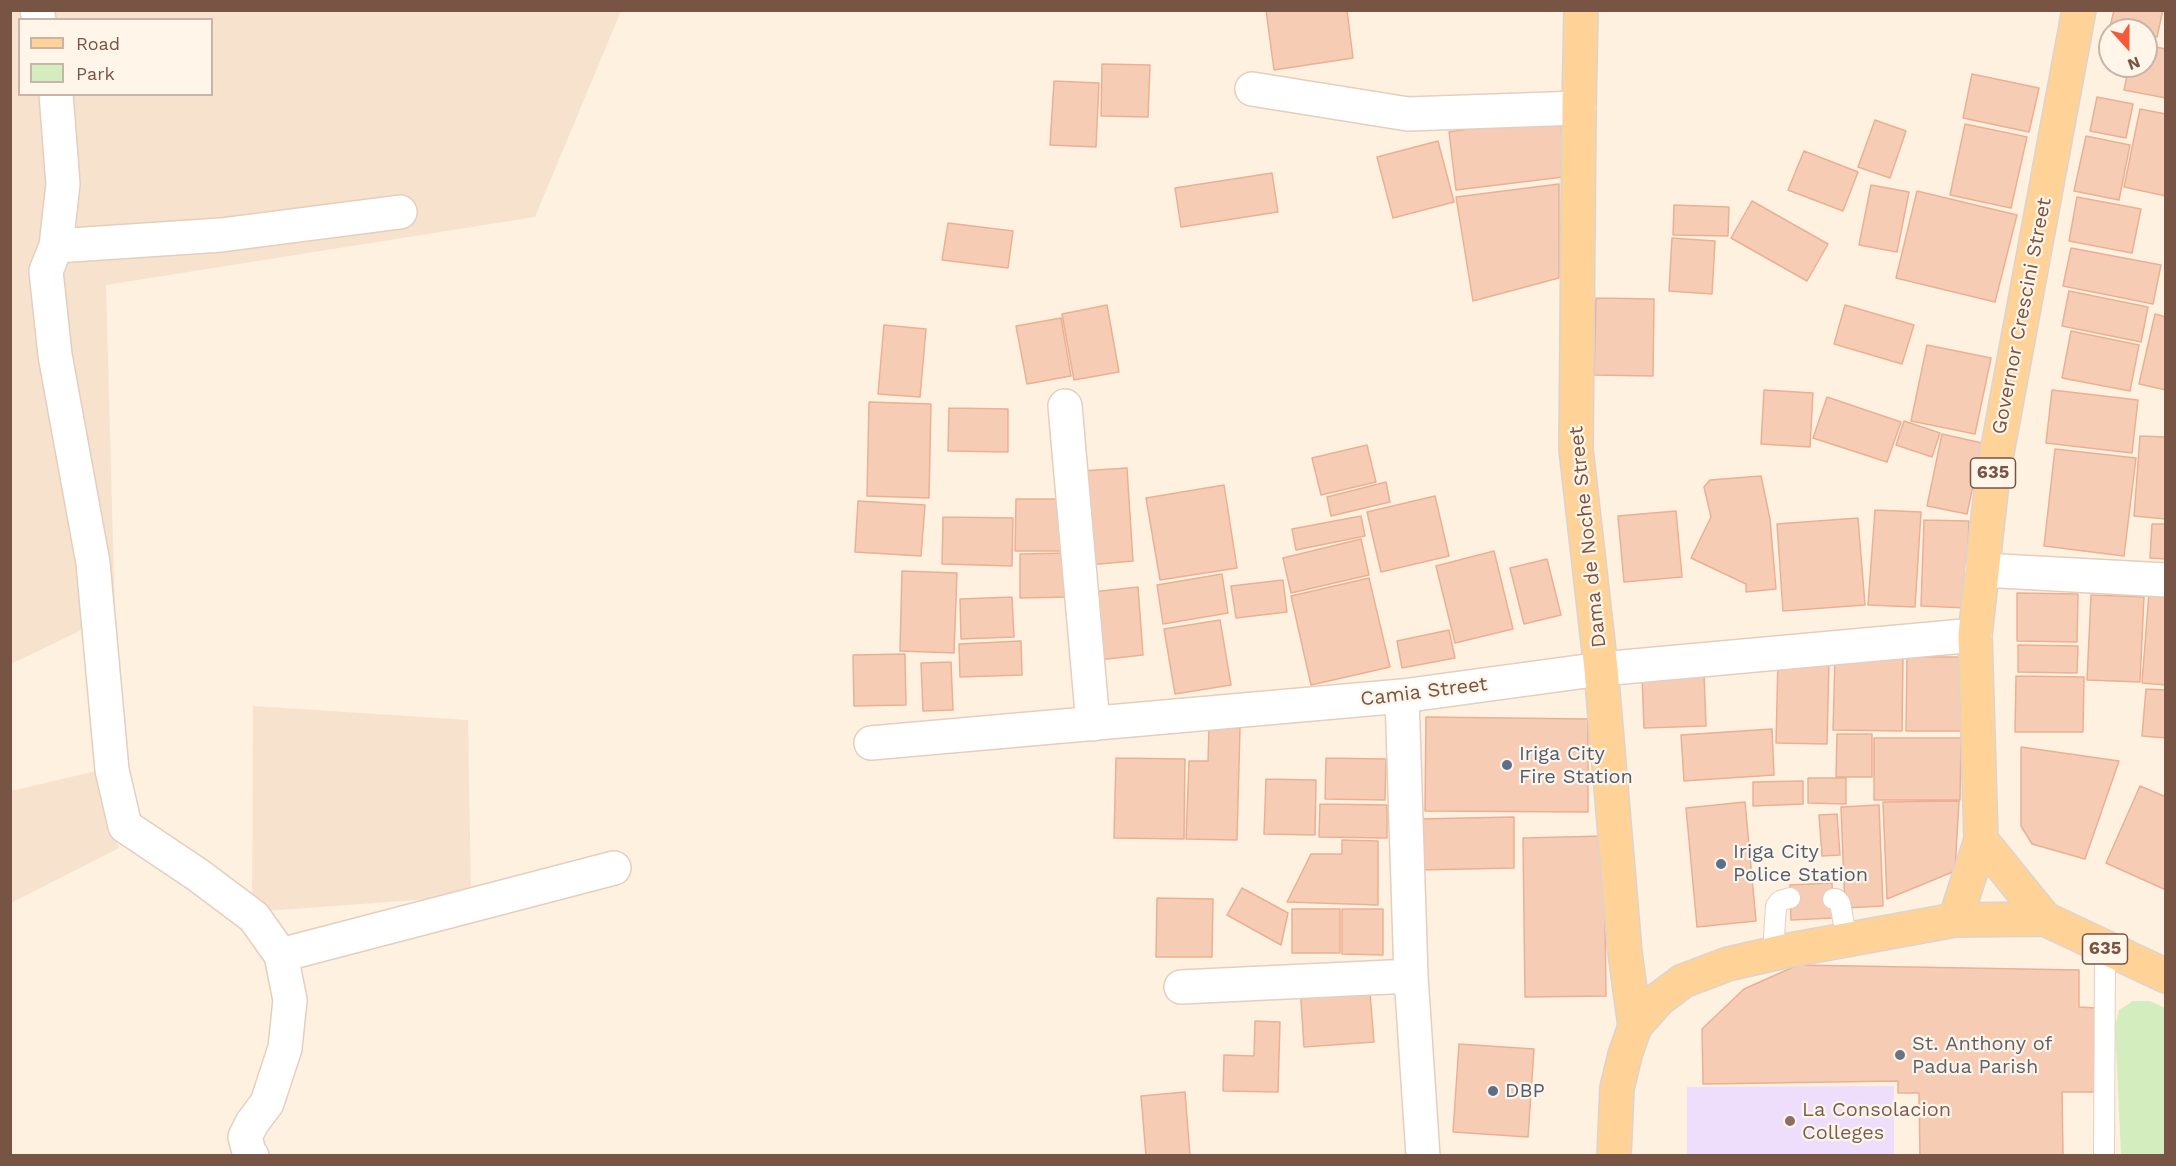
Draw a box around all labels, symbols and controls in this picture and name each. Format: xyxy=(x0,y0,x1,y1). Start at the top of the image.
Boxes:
legend xyxy=(18,18,213,96)
north arrow xyxy=(2098,18,2158,78)
text: Road xyxy=(76,33,120,54)
text: N xyxy=(2125,52,2143,74)
text: Park xyxy=(76,63,115,84)
street label: Governor Crescini Street xyxy=(1987,196,2057,436)
street label: Dama de Noche Street xyxy=(1564,425,1612,649)
road number: 635 xyxy=(1970,458,2016,488)
street label: Camia Street xyxy=(1359,672,1489,712)
place label: Iriga City Fire Station xyxy=(1519,742,1633,789)
marker: Iriga City Fire Station xyxy=(1500,758,1514,772)
place label: Iriga City Police Station xyxy=(1733,840,1868,887)
marker: Iriga City Police Station xyxy=(1714,857,1728,871)
road number: 635 xyxy=(2082,934,2128,964)
place label: St. Anthony of Padua Parish xyxy=(1912,1032,2052,1079)
marker: St. Anthony of Padua Parish xyxy=(1893,1048,1907,1062)
place label: DBP xyxy=(1505,1079,1545,1103)
marker: DBP xyxy=(1486,1084,1500,1098)
place label: La Consolacion Colleges xyxy=(1802,1098,1951,1145)
marker: La Consolacion Colleges xyxy=(1783,1114,1797,1128)

